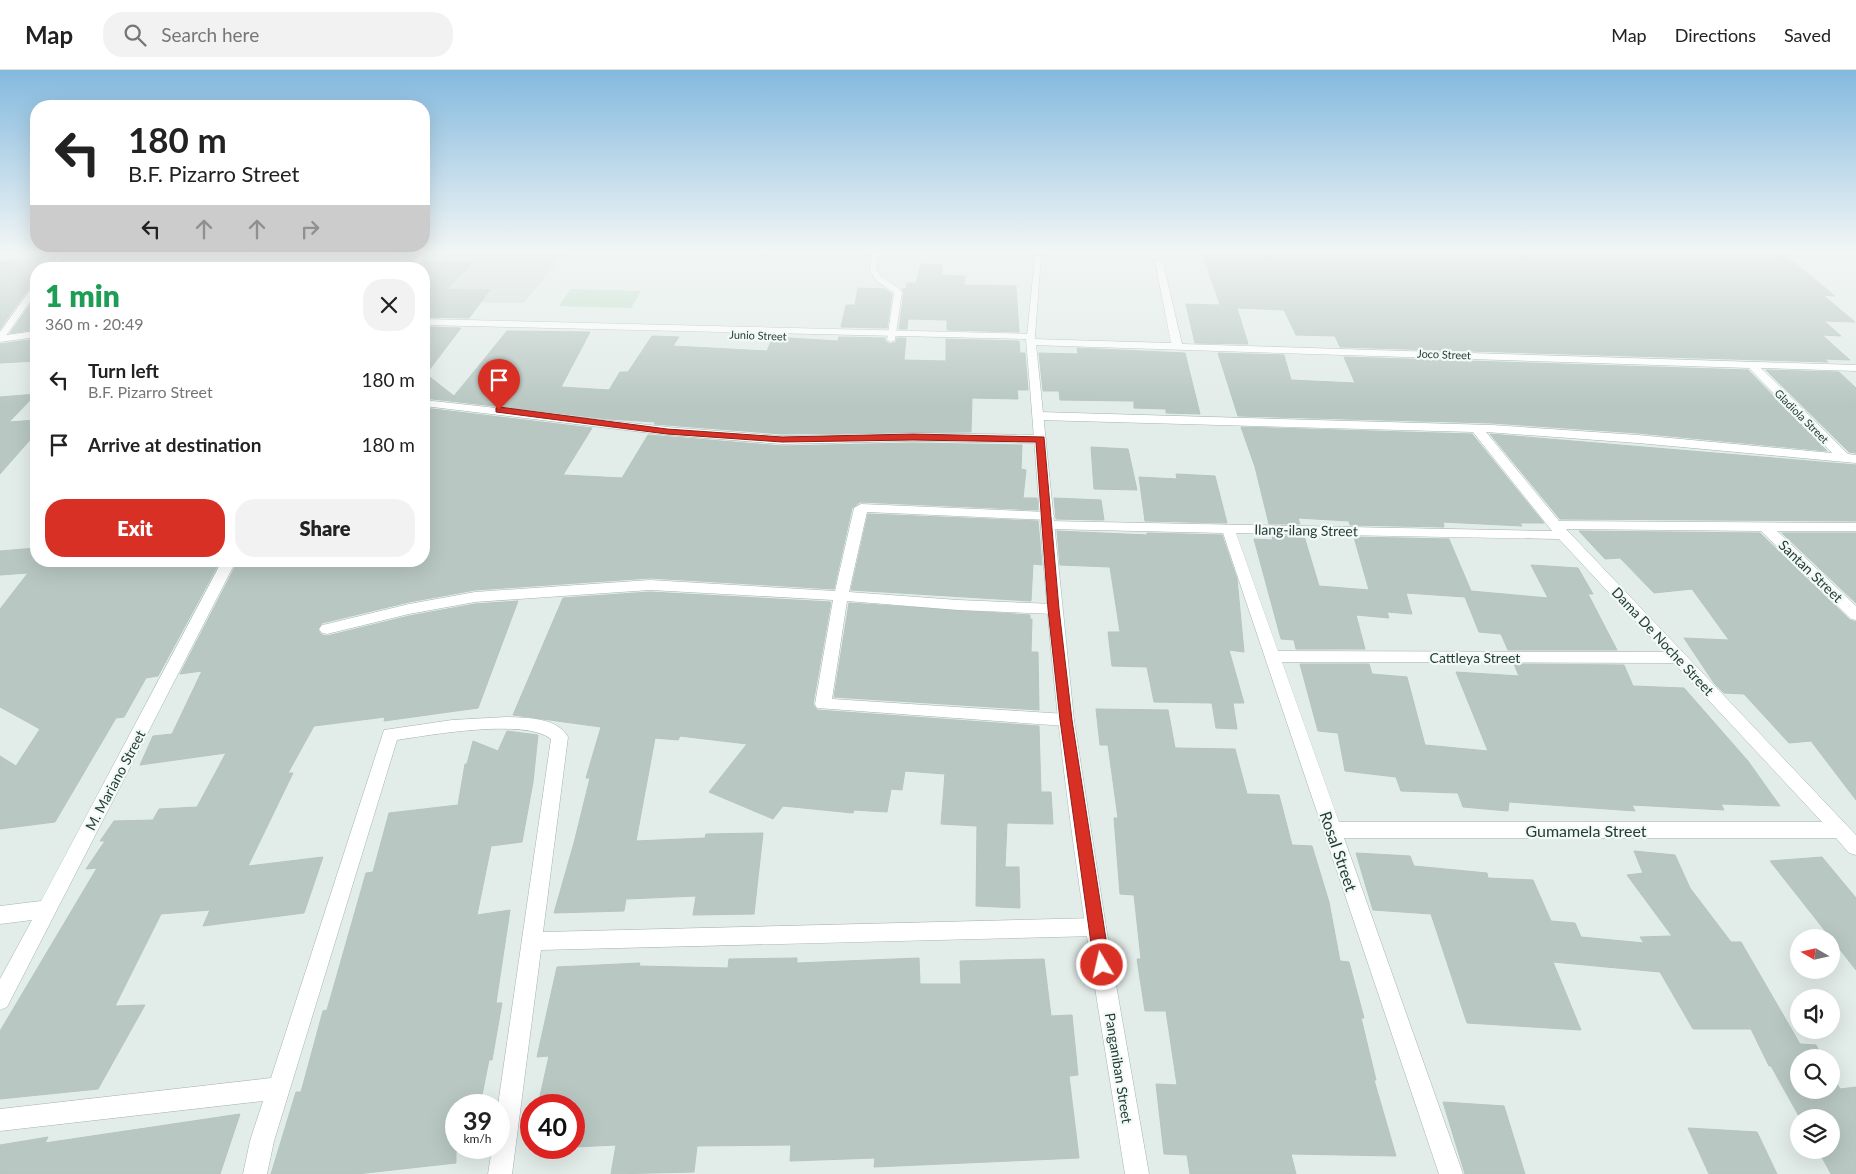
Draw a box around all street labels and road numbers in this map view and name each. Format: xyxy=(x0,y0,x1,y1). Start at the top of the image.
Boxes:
street label: Junio Street xyxy=(729,328,787,342)
street label: Joco Street xyxy=(1417,347,1471,361)
street label: Gladiola Street xyxy=(1772,386,1832,446)
street label: Ilang-ilang Street xyxy=(1254,521,1358,539)
street label: Santan Street xyxy=(1775,536,1847,606)
street label: Dama De Noche Street xyxy=(1608,583,1718,699)
street label: Cattleya Street xyxy=(1430,649,1520,666)
street label: M. Mariano Street xyxy=(81,727,149,833)
street label: Rosal Street xyxy=(1316,808,1362,894)
street label: Gumamela Street xyxy=(1525,821,1647,840)
street label: Panganiban Street xyxy=(1102,1012,1136,1124)

